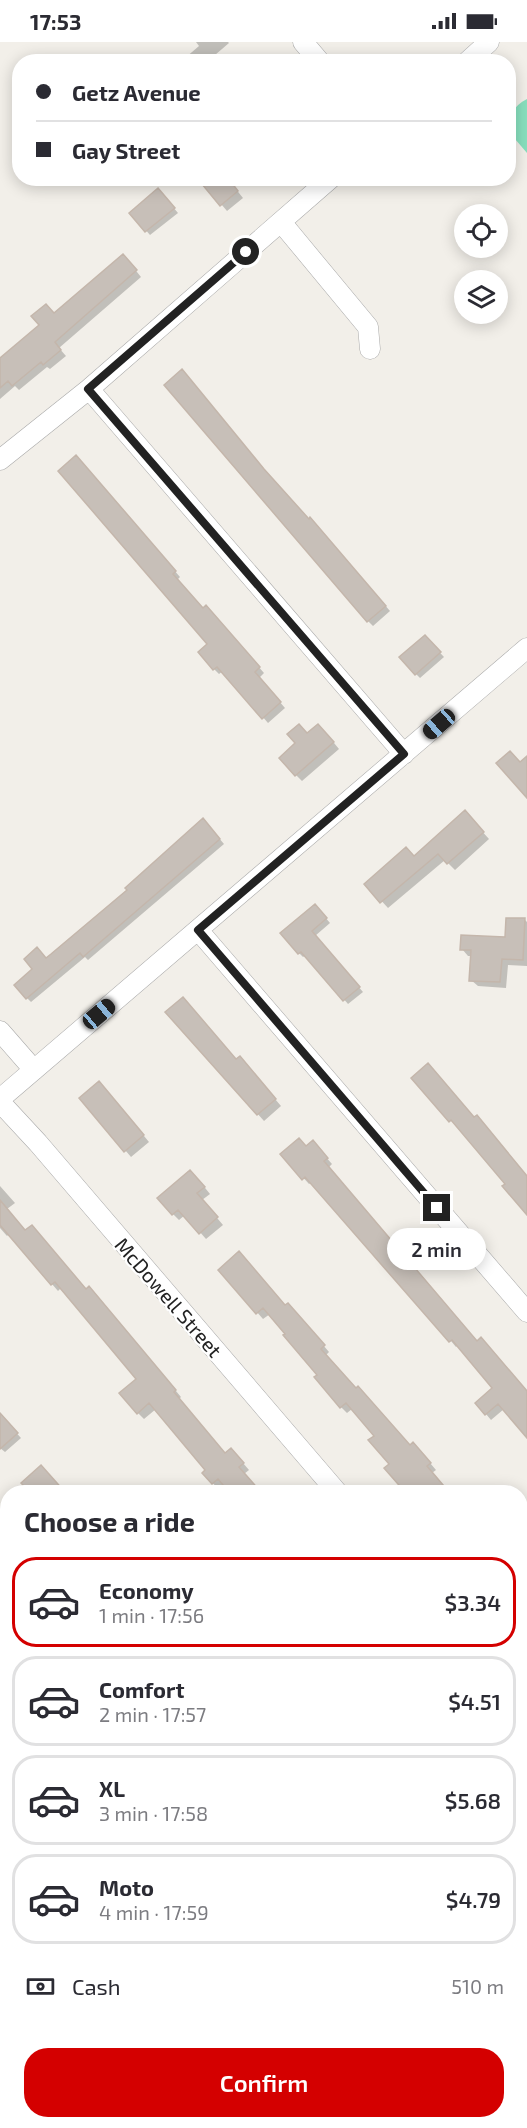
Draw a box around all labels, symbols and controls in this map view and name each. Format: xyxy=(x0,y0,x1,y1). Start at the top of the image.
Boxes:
text: 17:53 xyxy=(30,8,81,34)
text: Getz Avenue xyxy=(72,79,201,105)
text: Gay Street xyxy=(72,137,180,163)
map controls xyxy=(454,204,508,324)
button: locate xyxy=(454,204,508,258)
route start xyxy=(232,238,259,265)
button: layers xyxy=(454,270,508,324)
car xyxy=(420,705,458,743)
car xyxy=(79,996,119,1032)
route end xyxy=(423,1194,450,1221)
callout: 2 min xyxy=(388,1229,486,1271)
street label: McDowell Street xyxy=(111,1232,228,1362)
text: 2 min xyxy=(411,1237,462,1261)
text: Choose a ride xyxy=(24,1505,195,1537)
icon: car xyxy=(27,1575,81,1629)
text: Economy xyxy=(99,1577,194,1603)
text: $3.34 xyxy=(445,1589,501,1615)
text: 1 min · 17:56 xyxy=(99,1603,204,1627)
icon: car xyxy=(27,1674,81,1728)
text: Comfort xyxy=(99,1676,184,1702)
text: $4.51 xyxy=(448,1688,501,1714)
text: 2 min · 17:57 xyxy=(99,1702,206,1726)
icon: car xyxy=(27,1773,81,1827)
text: XL xyxy=(99,1775,125,1801)
text: $5.68 xyxy=(445,1787,501,1813)
text: 3 min · 17:58 xyxy=(99,1801,208,1825)
icon: car xyxy=(27,1872,81,1926)
text: Moto xyxy=(99,1874,154,1900)
text: $4.79 xyxy=(446,1886,501,1912)
text: 4 min · 17:59 xyxy=(99,1900,209,1924)
icon: cash xyxy=(24,1970,57,2003)
text: Cash xyxy=(72,1973,121,1999)
text: 510 m xyxy=(451,1974,504,1998)
button: Confirm xyxy=(24,2048,504,2117)

